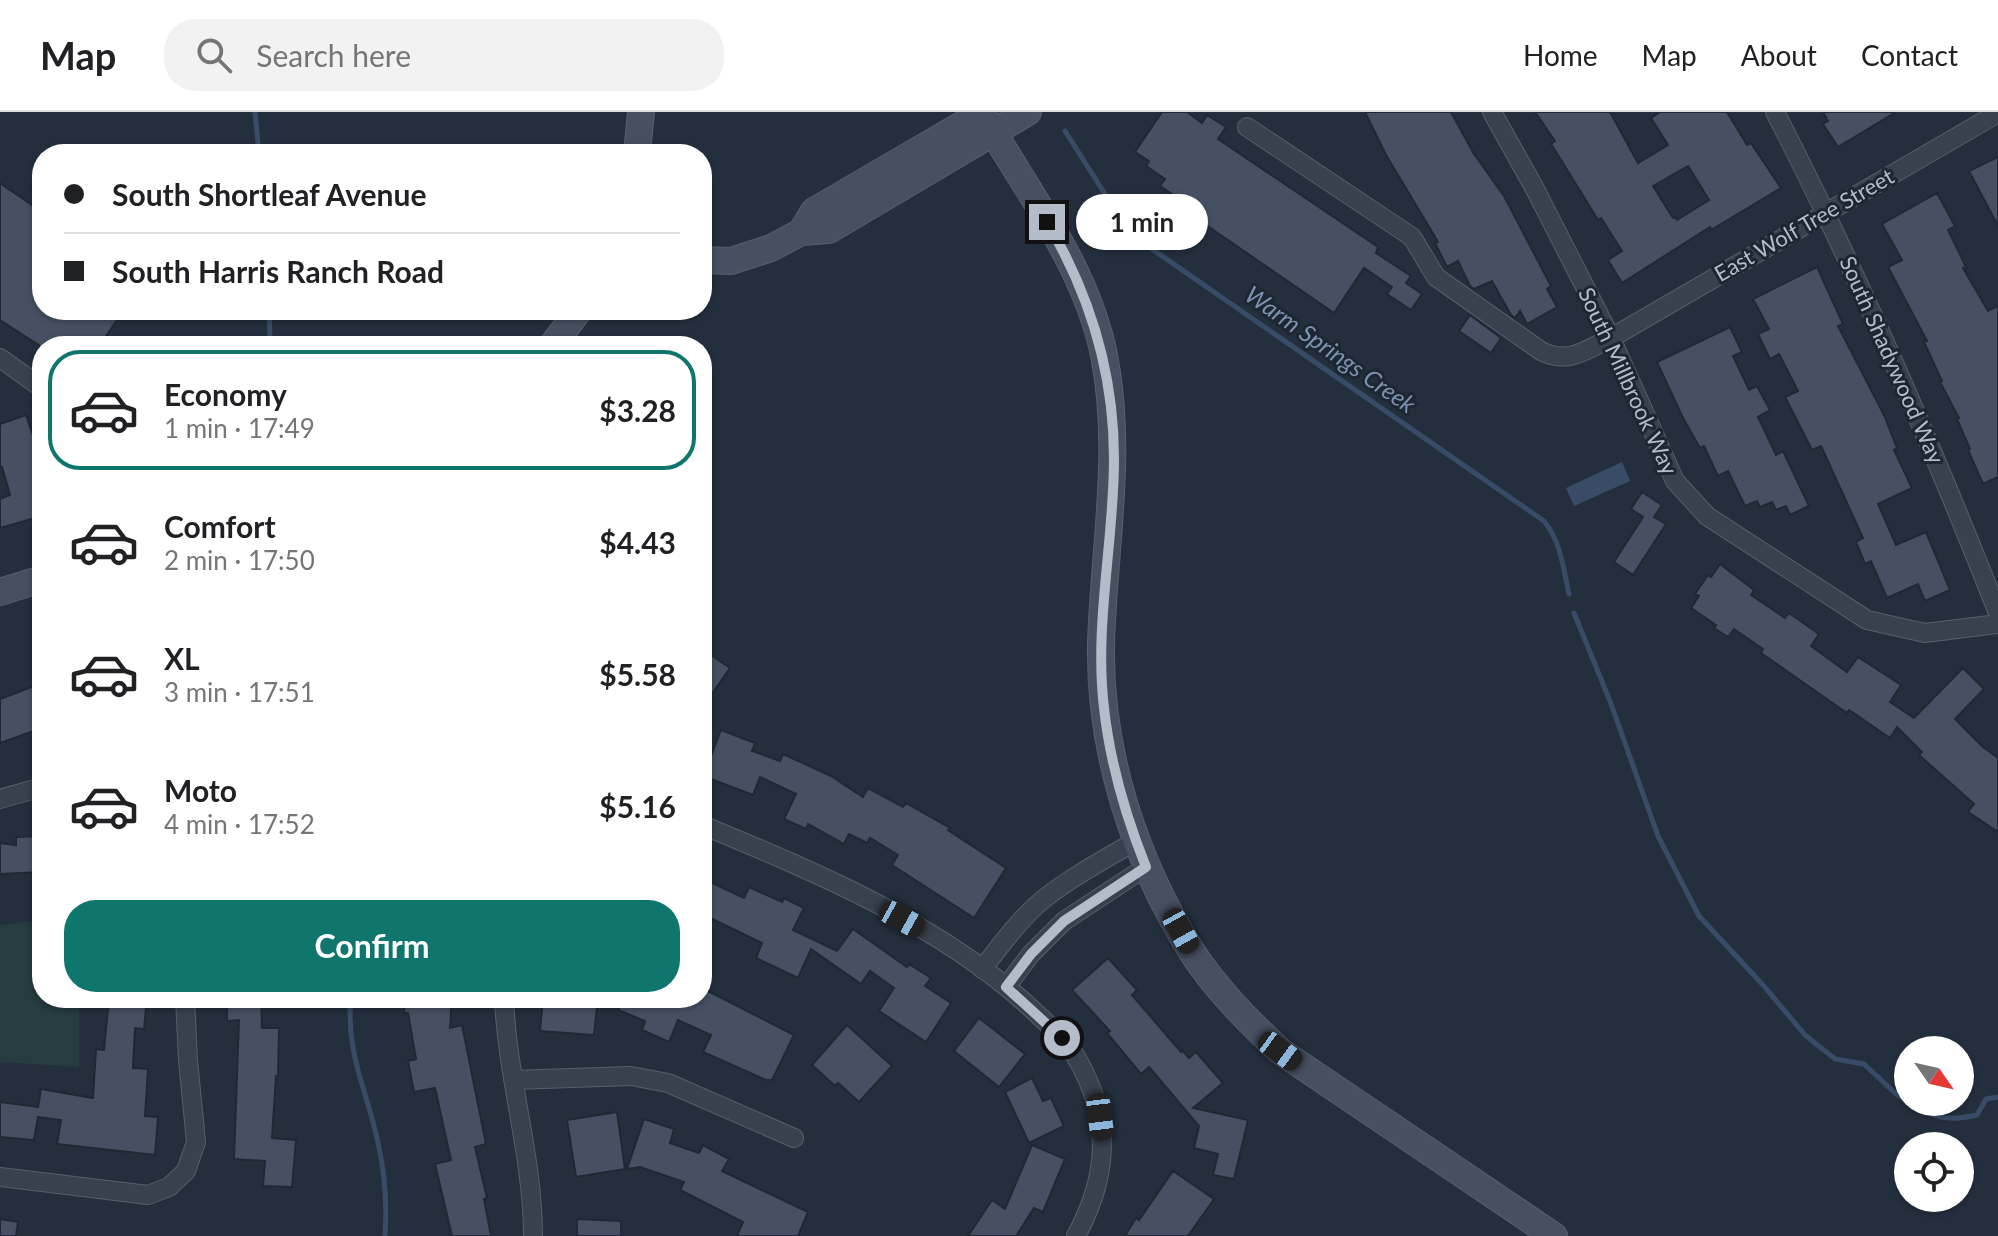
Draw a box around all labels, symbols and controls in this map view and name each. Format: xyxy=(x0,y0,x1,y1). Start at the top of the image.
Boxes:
search box xyxy=(164,19,724,91)
text: Map xyxy=(40,32,116,78)
icon: search xyxy=(192,33,236,77)
text: Search here xyxy=(256,37,411,73)
text: Home xyxy=(1523,38,1598,72)
text: Map xyxy=(1642,38,1697,72)
text: About xyxy=(1741,38,1817,72)
text: Contact xyxy=(1861,38,1958,72)
street label: East Wolf Tree Street xyxy=(1709,162,1898,287)
text: South Shortleaf Avenue xyxy=(112,176,426,212)
callout: 1 min xyxy=(1075,194,1207,250)
route end xyxy=(1029,204,1065,240)
text: 1 min xyxy=(1110,206,1174,238)
street label: South Shadywood Way xyxy=(1835,252,1951,468)
text: South Harris Ranch Road xyxy=(112,253,444,289)
water label: Warm Springs Creek xyxy=(1240,279,1422,419)
street label: South Millbrook Way xyxy=(1573,283,1684,479)
icon: car xyxy=(68,374,140,446)
text: Economy xyxy=(164,376,287,412)
text: $3.28 xyxy=(599,392,676,428)
text: 1 min · 17:49 xyxy=(164,412,315,444)
icon: car xyxy=(68,506,140,578)
text: Comfort xyxy=(164,508,276,544)
text: $4.43 xyxy=(599,524,676,560)
text: 2 min · 17:50 xyxy=(164,544,315,576)
icon: car xyxy=(68,638,140,710)
text: XL xyxy=(164,640,200,676)
text: $5.58 xyxy=(599,656,676,692)
text: 3 min · 17:51 xyxy=(164,676,315,708)
icon: car xyxy=(68,770,140,842)
text: Moto xyxy=(164,772,237,808)
text: $5.16 xyxy=(599,788,676,824)
text: 4 min · 17:52 xyxy=(164,808,315,840)
car xyxy=(875,897,929,941)
button: Confirm xyxy=(64,900,680,992)
car xyxy=(1159,904,1203,958)
route start xyxy=(1044,1020,1080,1056)
car xyxy=(1254,1027,1306,1075)
north arrow xyxy=(1894,1036,1974,1116)
map controls xyxy=(1894,1036,1974,1212)
car xyxy=(1085,1092,1115,1142)
button: locate xyxy=(1894,1132,1974,1212)

